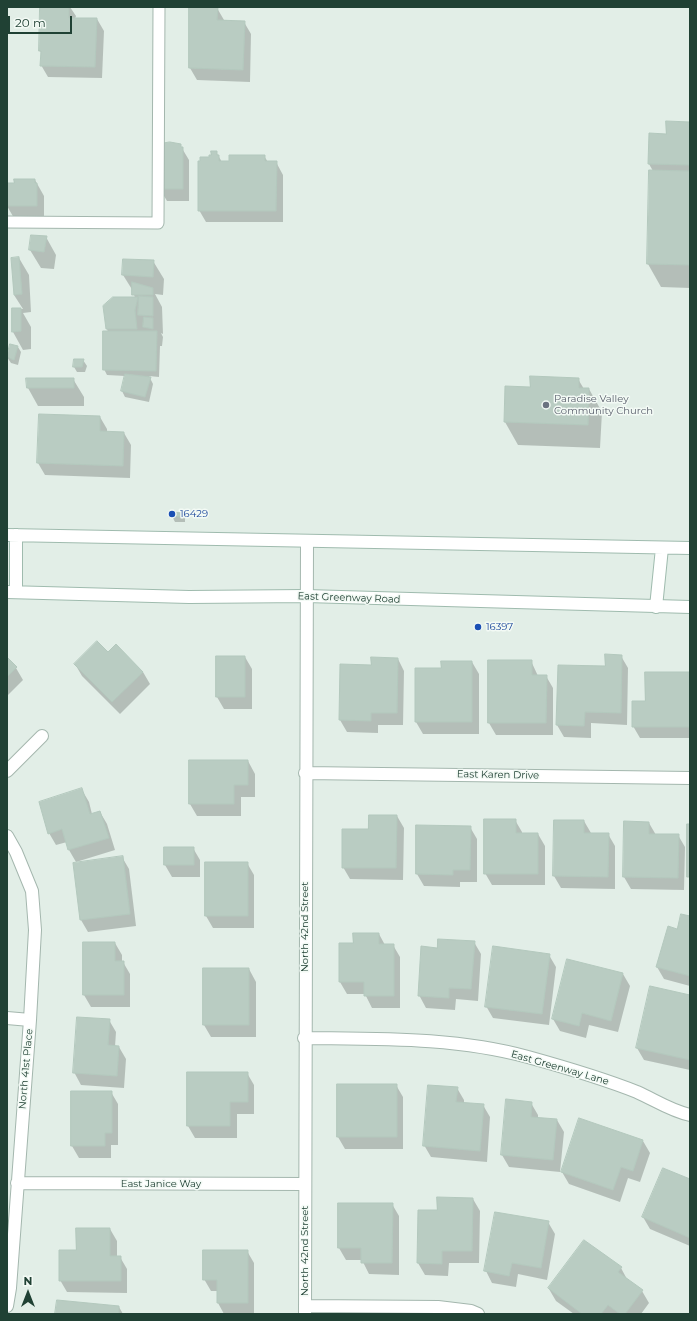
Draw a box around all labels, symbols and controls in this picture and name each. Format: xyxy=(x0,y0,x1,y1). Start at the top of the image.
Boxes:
scale bar xyxy=(10,8,74,34)
text: 20 m xyxy=(15,15,46,30)
place label: Paradise Valley Community Church xyxy=(554,393,653,416)
marker: Paradise Valley Community Church xyxy=(541,400,551,410)
place label: 16429 xyxy=(180,508,208,520)
marker: 16429 xyxy=(167,509,177,519)
street label: East Greenway Road xyxy=(297,590,401,606)
place label: 16397 xyxy=(486,621,513,633)
marker: 16397 xyxy=(473,622,483,632)
street label: East Karen Drive xyxy=(457,768,539,782)
street label: North 42nd Street xyxy=(299,882,311,972)
street label: North 41st Place xyxy=(16,1028,36,1110)
street label: East Greenway Lane xyxy=(510,1048,610,1088)
street label: East Janice Way xyxy=(121,1178,201,1190)
street label: North 42nd Street xyxy=(299,1206,311,1296)
north arrow xyxy=(8,1273,48,1313)
text: N xyxy=(24,1274,32,1288)

